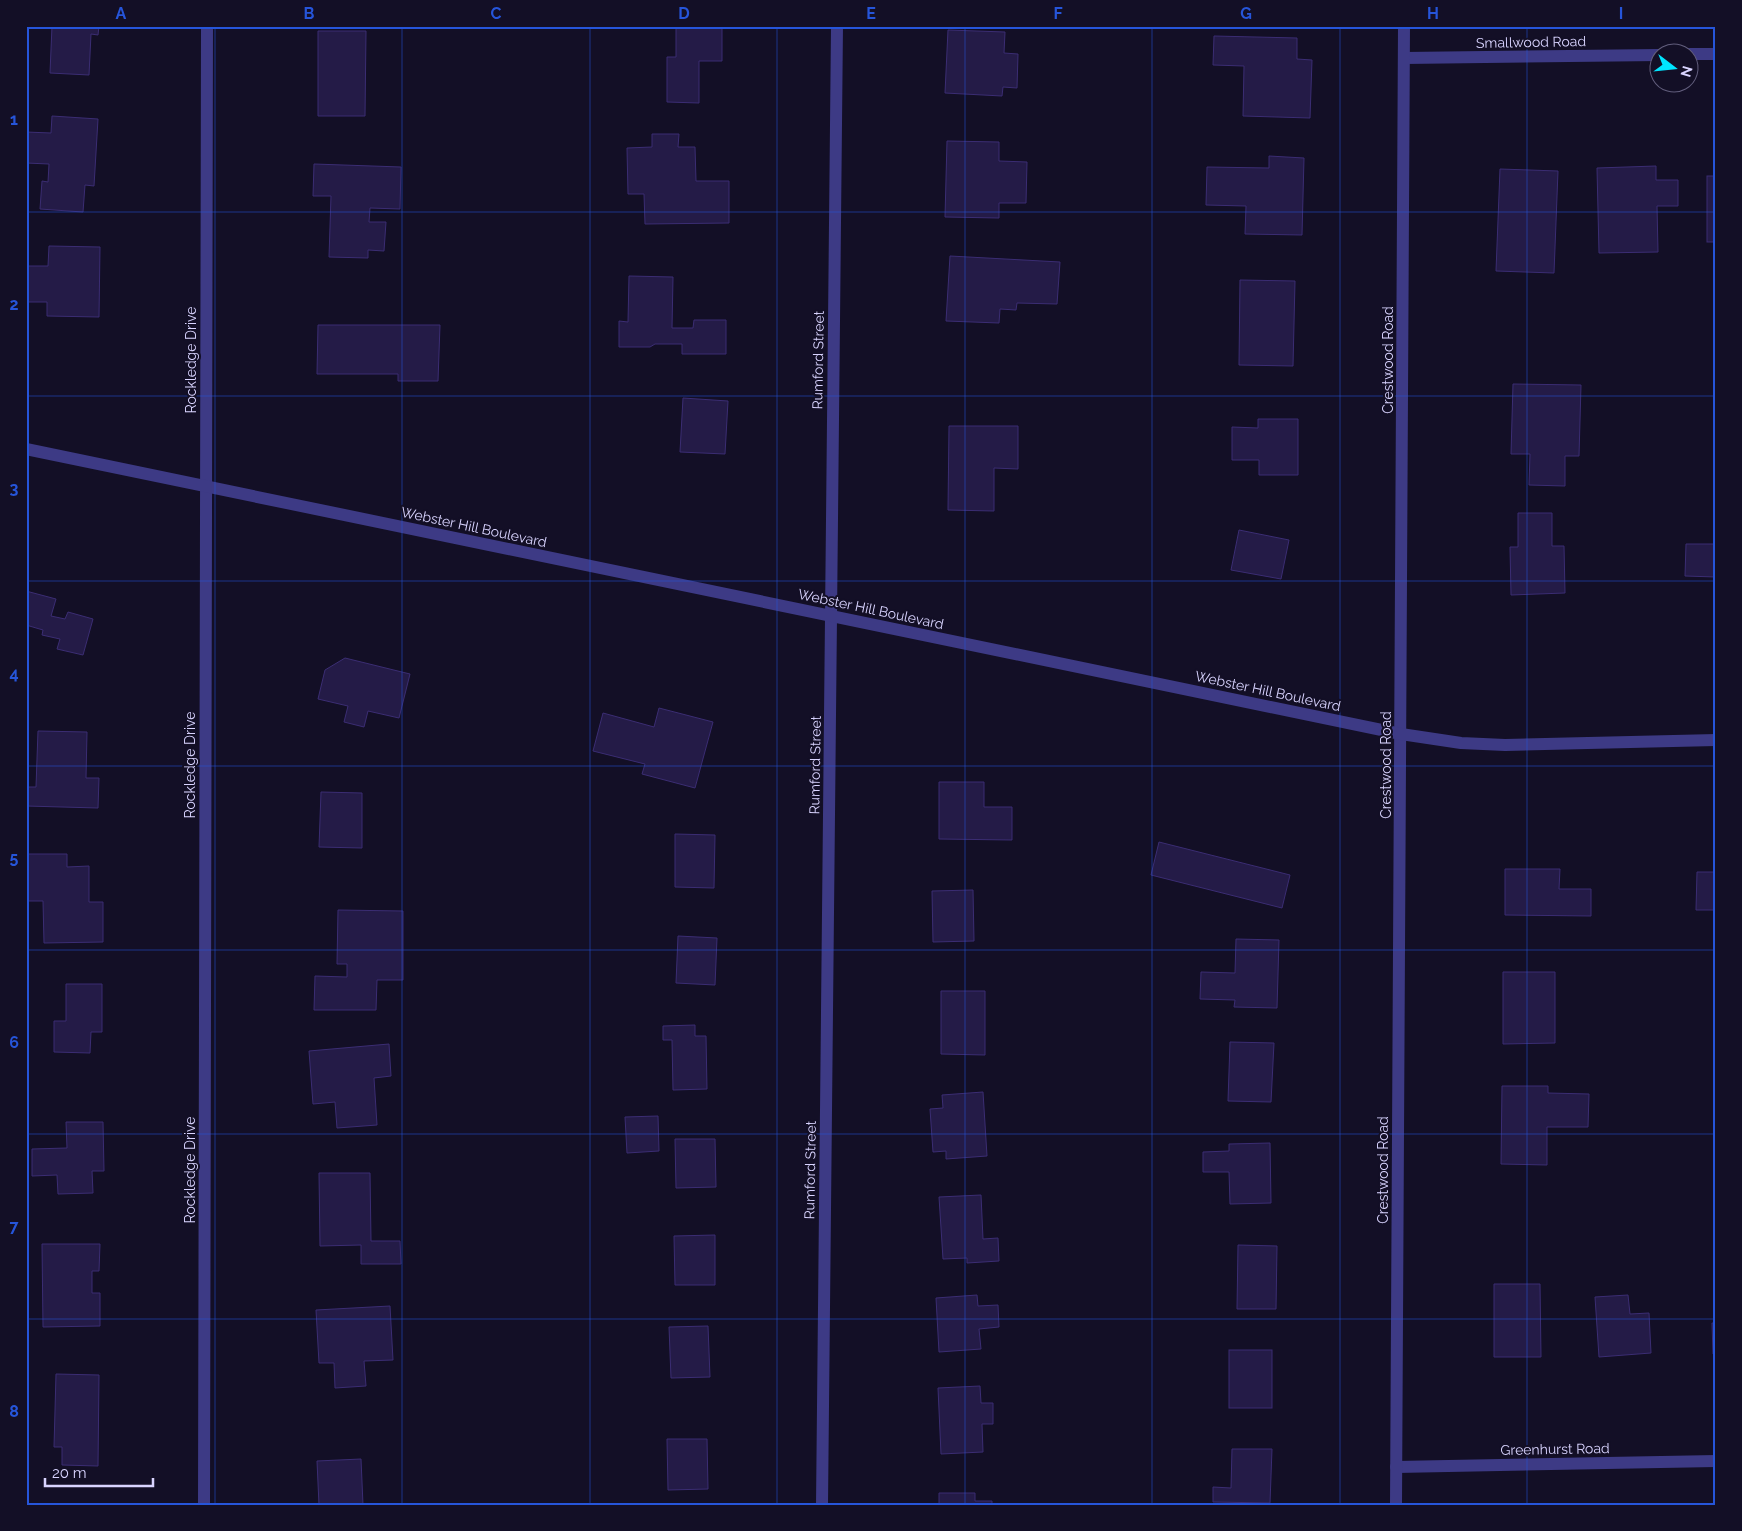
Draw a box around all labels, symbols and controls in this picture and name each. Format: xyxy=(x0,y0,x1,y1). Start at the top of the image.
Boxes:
text: A xyxy=(116,4,127,23)
text: B xyxy=(304,4,315,23)
text: C xyxy=(491,4,502,23)
text: D xyxy=(678,4,690,23)
text: E xyxy=(866,4,876,23)
text: F xyxy=(1053,4,1063,23)
text: G xyxy=(1240,4,1252,23)
text: H xyxy=(1427,4,1439,23)
text: I xyxy=(1619,4,1623,23)
street label: Smallwood Road xyxy=(1476,33,1586,51)
north arrow xyxy=(1650,42,1700,92)
text: N xyxy=(1677,64,1696,79)
text: 1 xyxy=(10,110,18,129)
text: 2 xyxy=(9,295,19,314)
street label: Crestwood Road xyxy=(1380,306,1396,414)
street label: Rockledge Drive xyxy=(183,307,199,413)
street label: Rumford Street xyxy=(809,310,827,409)
text: 3 xyxy=(10,479,19,498)
street label: Webster Hill Boulevard xyxy=(400,504,548,550)
street label: Webster Hill Boulevard xyxy=(797,586,945,632)
text: 4 xyxy=(9,664,19,683)
street label: Webster Hill Boulevard xyxy=(1194,668,1342,714)
street label: Crestwood Road xyxy=(1378,711,1394,819)
street label: Rockledge Drive xyxy=(182,712,198,818)
street label: Rumford Street xyxy=(806,715,824,814)
text: 5 xyxy=(10,848,19,867)
text: 6 xyxy=(9,1033,19,1052)
street label: Crestwood Road xyxy=(1375,1116,1391,1224)
street label: Rockledge Drive xyxy=(182,1117,198,1223)
street label: Rumford Street xyxy=(801,1120,819,1219)
text: 7 xyxy=(10,1217,19,1236)
text: 8 xyxy=(9,1402,19,1421)
street label: Greenhurst Road xyxy=(1500,1440,1610,1458)
scale bar xyxy=(45,1456,152,1488)
text: 20 m xyxy=(52,1464,87,1482)

